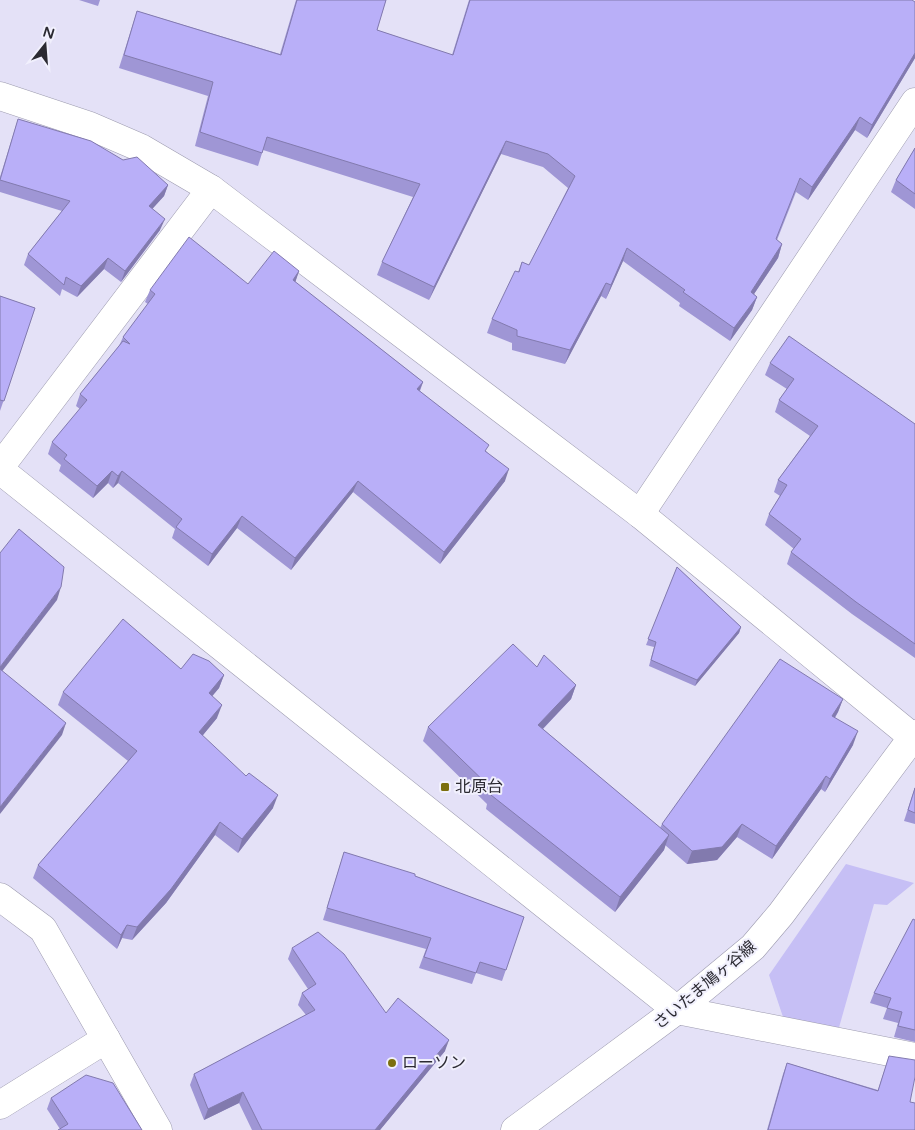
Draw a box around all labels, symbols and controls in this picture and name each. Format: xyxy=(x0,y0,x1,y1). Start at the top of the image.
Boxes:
north arrow xyxy=(20,20,70,70)
text: N xyxy=(41,23,57,43)
place label: 北原台 xyxy=(455,777,503,797)
marker: 北原台 xyxy=(439,781,451,793)
street label: さいたま鳩ヶ谷線 xyxy=(650,936,760,1034)
place label: ローソン xyxy=(402,1053,466,1073)
marker: ローソン xyxy=(386,1057,398,1069)

